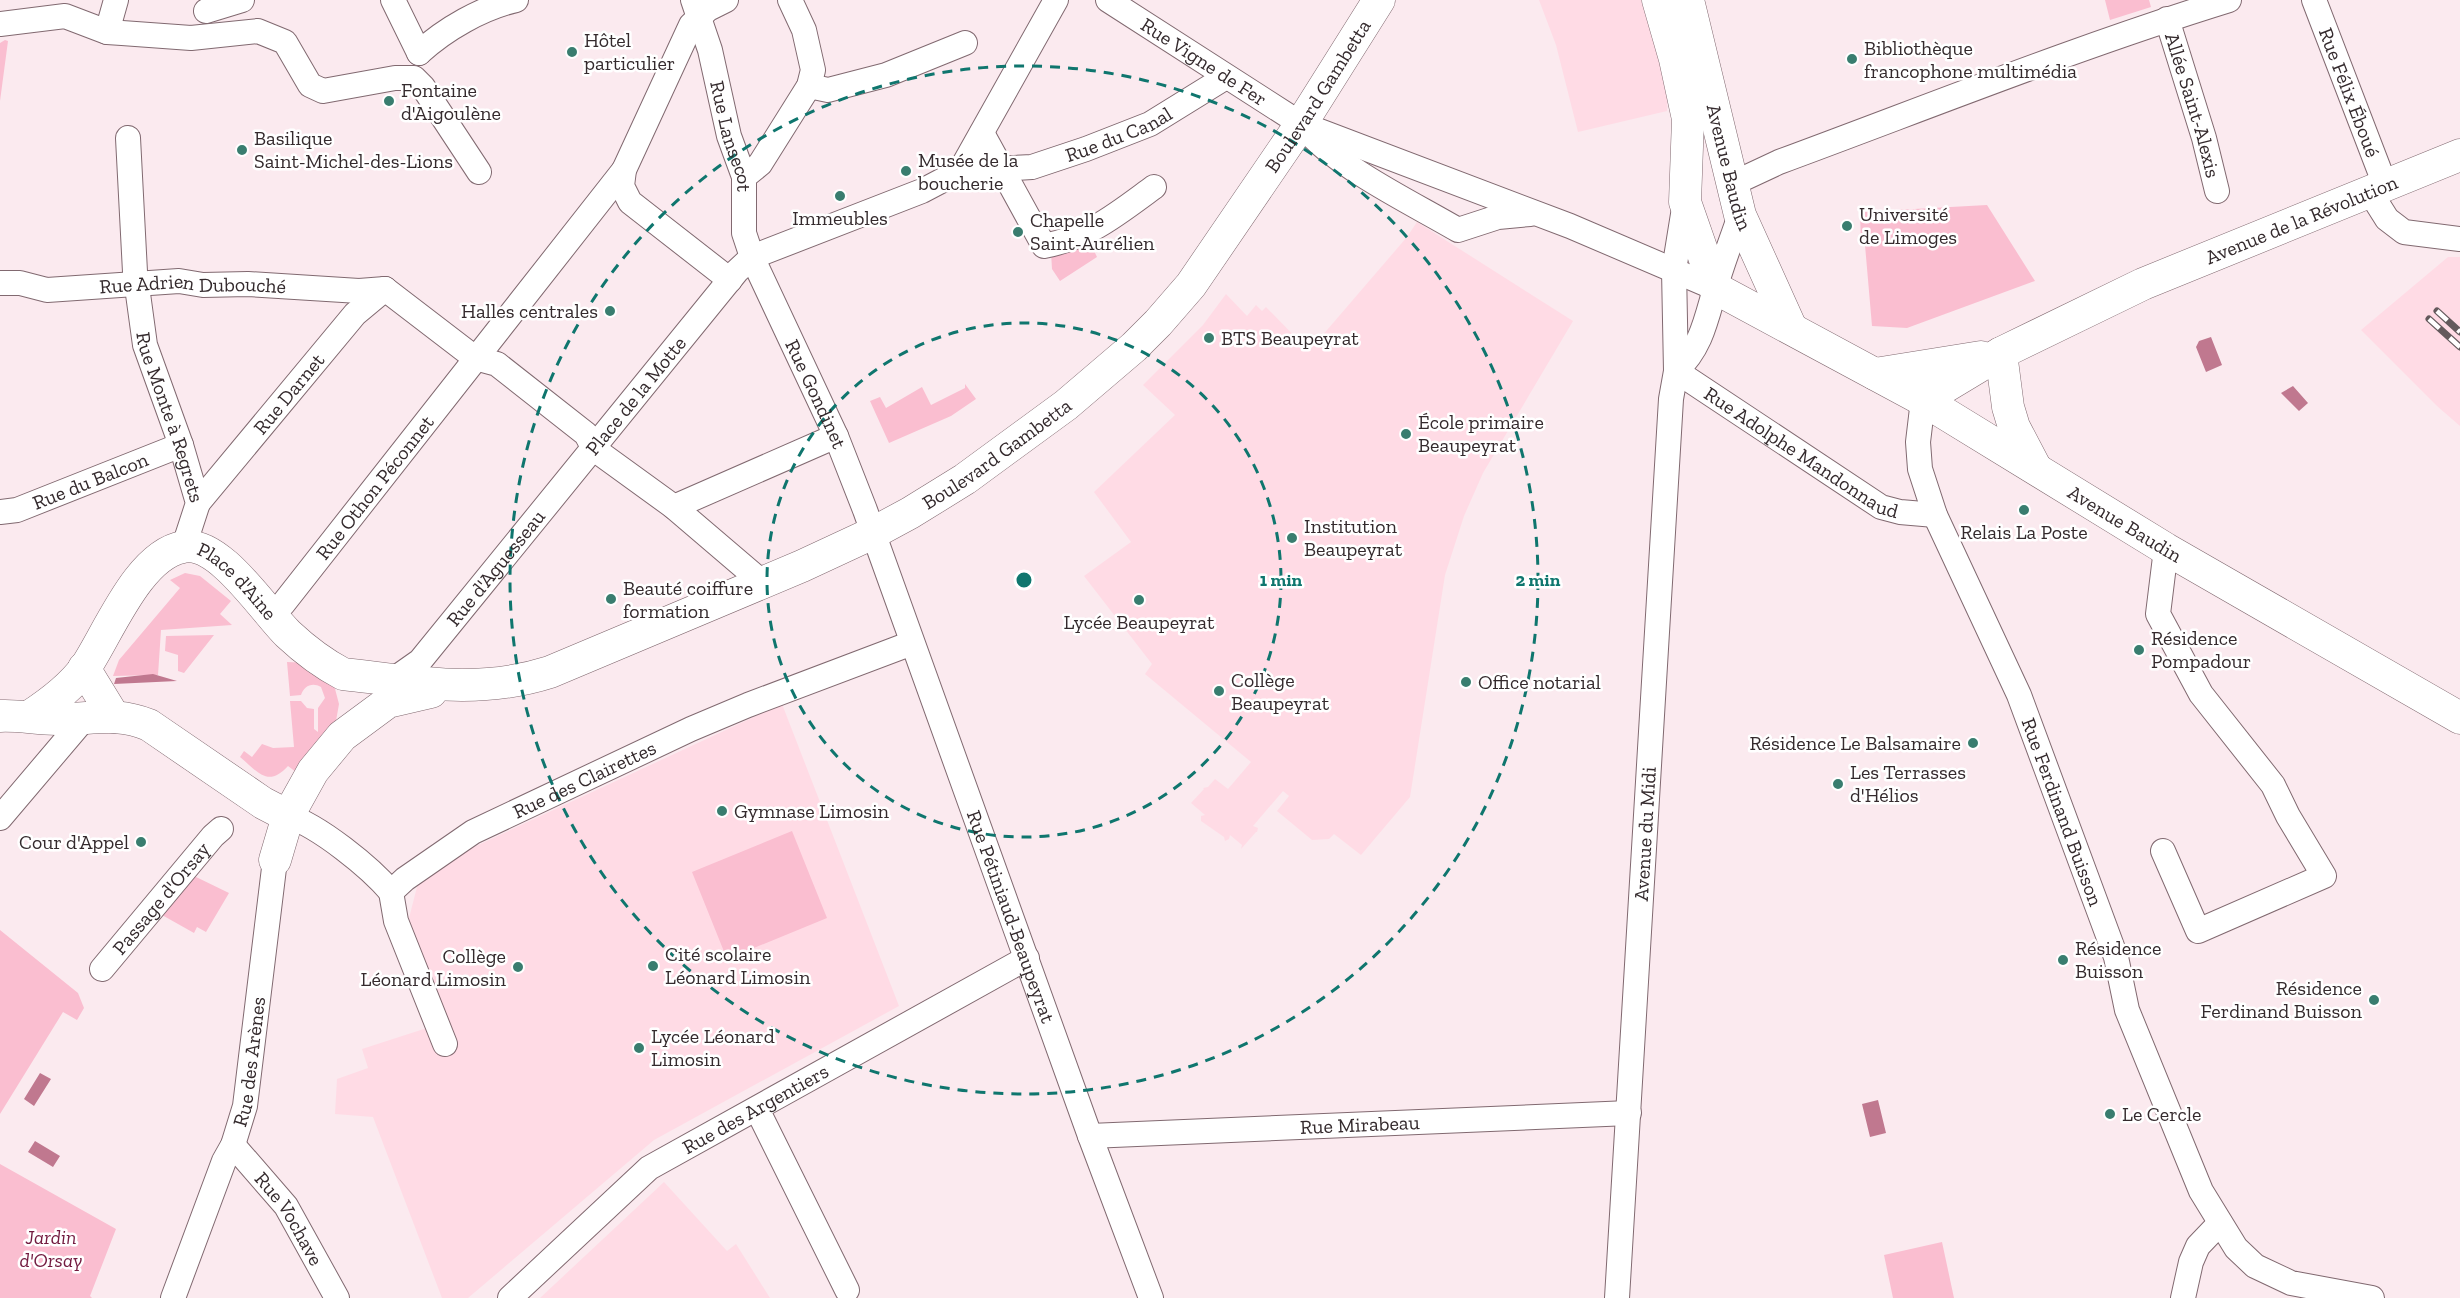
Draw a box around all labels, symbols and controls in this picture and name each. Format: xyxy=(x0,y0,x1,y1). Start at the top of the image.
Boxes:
street label: Rue Vigne de Fer xyxy=(1136,12,1271,111)
street label: Boulevard Gambetta xyxy=(1259,15,1376,177)
street label: Rue Félix Éboué xyxy=(2314,24,2385,161)
place label: Hôtel particulier xyxy=(584,28,675,75)
street label: Allée Saint-Alexis xyxy=(2160,30,2225,180)
place label: Bibliothèque francophone multimédia xyxy=(1864,36,2077,83)
marker: Hôtel particulier xyxy=(565,45,579,59)
marker: Bibliothèque francophone multimédia xyxy=(1845,52,1859,66)
place label: Fontaine d'Aigoulène xyxy=(401,78,501,125)
street label: Rue Lansecot xyxy=(705,79,756,192)
marker: Fontaine d'Aigoulène xyxy=(382,94,396,108)
street label: Rue du Canal xyxy=(1062,101,1176,167)
street label: Avenue Baudin xyxy=(1702,102,1757,234)
place label: Basilique Saint-Michel-des-Lions xyxy=(254,126,453,173)
marker: Basilique Saint-Michel-des-Lions xyxy=(235,143,249,157)
place label: Musée de la boucherie xyxy=(917,148,1019,195)
marker: Musée de la boucherie xyxy=(899,164,913,178)
street label: Avenue de la Révolution xyxy=(2202,170,2401,269)
marker: Immeubles xyxy=(833,189,847,203)
place label: Université de Limoges xyxy=(1859,202,1957,249)
place label: Immeubles xyxy=(792,206,888,230)
place label: Chapelle Saint-Aurélien xyxy=(1030,208,1155,255)
marker: Université de Limoges xyxy=(1840,219,1854,233)
marker: Chapelle Saint-Aurélien xyxy=(1011,225,1025,239)
street label: Rue Adrien Dubouché xyxy=(98,269,287,298)
place label: Halles centrales xyxy=(461,299,598,323)
marker: Halles centrales xyxy=(603,304,617,318)
place label: BTS Beaupeyrat xyxy=(1221,326,1359,350)
street label: Rue Monte à Regrets xyxy=(131,330,209,505)
street label: Place de la Motte xyxy=(580,331,691,460)
marker: BTS Beaupeyrat xyxy=(1202,331,1216,345)
street label: Rue Gondinet xyxy=(780,335,852,452)
street label: Rue Darnet xyxy=(248,348,330,439)
street label: Rue Adolphe Mandonnaud xyxy=(1700,381,1901,523)
street label: Boulevard Gambetta xyxy=(918,393,1076,515)
street label: Rue Othon Péconnet xyxy=(311,410,439,564)
place label: École primaire Beaupeyrat xyxy=(1418,410,1544,457)
marker: École primaire Beaupeyrat xyxy=(1399,427,1413,441)
street label: Rue du Balcon xyxy=(29,447,152,515)
street label: Avenue Baudin xyxy=(2064,480,2187,568)
marker: Relais La Poste xyxy=(2017,503,2031,517)
street label: Rue d'Aguesseau xyxy=(441,505,550,631)
place label: Institution Beaupeyrat xyxy=(1304,514,1403,561)
place label: Relais La Poste xyxy=(1960,520,2088,544)
marker: Institution Beaupeyrat xyxy=(1285,531,1299,545)
street label: Place d'Aine xyxy=(194,537,282,625)
text: 1 min xyxy=(1260,569,1303,591)
text: 2 min xyxy=(1516,569,1561,591)
centre of rings xyxy=(1014,570,1034,590)
place label: Beauté coiffure formation xyxy=(623,576,753,623)
marker: Beauté coiffure formation xyxy=(604,592,618,606)
marker: Lycée Beaupeyrat xyxy=(1132,593,1146,607)
place label: Lycée Beaupeyrat xyxy=(1064,610,1215,634)
place label: Résidence Pompadour xyxy=(2151,626,2251,673)
marker: Résidence Pompadour xyxy=(2132,643,2146,657)
place label: Collège Beaupeyrat xyxy=(1231,668,1330,715)
place label: Office notarial xyxy=(1478,670,1601,694)
marker: Office notarial xyxy=(1459,675,1473,689)
marker: Collège Beaupeyrat xyxy=(1212,684,1226,698)
street label: Rue Ferdinand Buisson xyxy=(2016,714,2108,910)
place label: Résidence Le Balsamaire xyxy=(1749,731,1961,755)
street label: Rue des Clairettes xyxy=(509,735,660,823)
marker: Résidence Le Balsamaire xyxy=(1966,736,1980,750)
place label: Les Terrasses d'Hélios xyxy=(1850,760,1966,807)
street label: Avenue du Midi xyxy=(1629,766,1661,902)
marker: Les Terrasses d'Hélios xyxy=(1831,777,1845,791)
place label: Gymnase Limosin xyxy=(734,799,889,823)
marker: Gymnase Limosin xyxy=(715,804,729,818)
street label: Rue Pétiniaud-Beaupeyrat xyxy=(962,807,1061,1027)
place label: Cour d'Appel xyxy=(19,830,129,854)
marker: Cour d'Appel xyxy=(134,835,148,849)
street label: Passage d'Orsay xyxy=(107,837,215,959)
place label: Résidence Buisson xyxy=(2075,936,2161,983)
place label: Cité scolaire Léonard Limosin xyxy=(665,942,811,989)
place label: Collège Léonard Limosin xyxy=(361,944,507,991)
marker: Résidence Buisson xyxy=(2056,953,2070,967)
marker: Cité scolaire Léonard Limosin xyxy=(646,959,660,973)
marker: Collège Léonard Limosin xyxy=(511,960,525,974)
place label: Résidence Ferdinand Buisson xyxy=(2201,976,2363,1023)
marker: Résidence Ferdinand Buisson xyxy=(2367,993,2381,1007)
street label: Rue des Arènes xyxy=(227,995,270,1129)
place label: Lycée Léonard Limosin xyxy=(651,1024,775,1071)
marker: Lycée Léonard Limosin xyxy=(632,1041,646,1055)
street label: Rue des Argentiers xyxy=(678,1059,833,1159)
place label: Le Cercle xyxy=(2122,1102,2202,1126)
marker: Le Cercle xyxy=(2103,1107,2117,1121)
street label: Rue Mirabeau xyxy=(1299,1110,1420,1139)
street label: Rue Vochave xyxy=(250,1167,329,1270)
park label: Jardin d'Orsay xyxy=(20,1225,82,1272)

